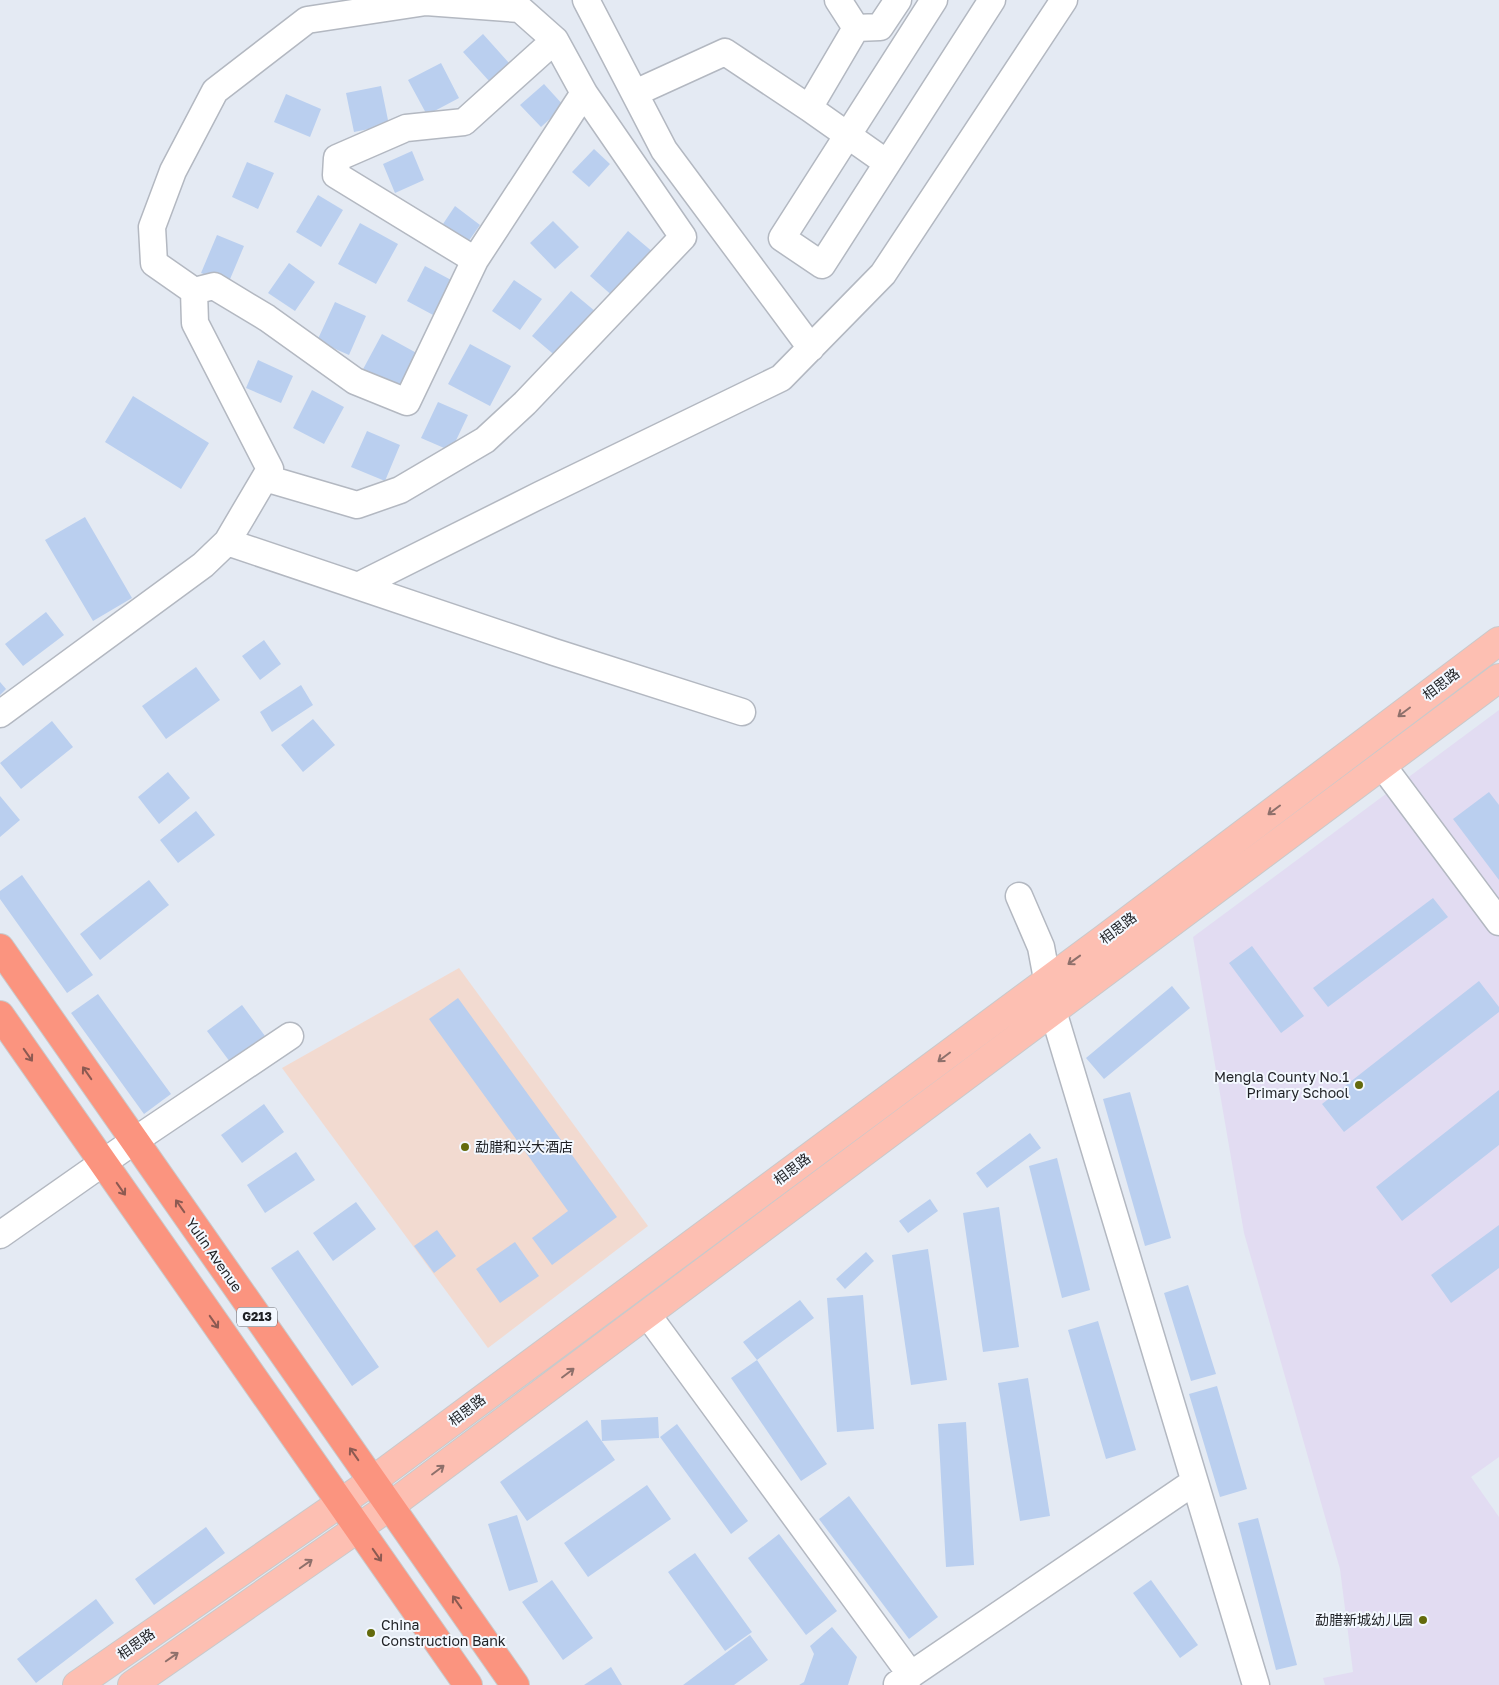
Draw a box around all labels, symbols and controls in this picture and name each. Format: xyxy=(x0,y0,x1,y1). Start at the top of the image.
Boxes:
street label: 相思路 xyxy=(1419,664,1463,703)
one-way arrow xyxy=(1398,707,1411,718)
one-way arrow xyxy=(1267,805,1281,815)
street label: 相思路 xyxy=(1096,908,1140,947)
one-way arrow xyxy=(1067,955,1081,965)
one-way arrow xyxy=(23,1048,33,1062)
one-way arrow xyxy=(937,1052,951,1062)
one-way arrow xyxy=(82,1066,92,1080)
place label: Mengla County No.1 Primary School xyxy=(1214,1068,1349,1101)
marker: Mengla County No.1 Primary School xyxy=(1353,1079,1365,1091)
place label: 勐腊和兴大酒店 xyxy=(475,1138,573,1155)
marker: 勐腊和兴大酒店 xyxy=(459,1141,471,1153)
street label: 相思路 xyxy=(770,1149,814,1188)
one-way arrow xyxy=(116,1181,126,1195)
one-way arrow xyxy=(175,1200,185,1214)
street label: Yulin Avenue xyxy=(183,1214,246,1295)
road number: G213 xyxy=(237,1308,277,1326)
one-way arrow xyxy=(209,1315,219,1329)
one-way arrow xyxy=(561,1368,575,1378)
street label: 相思路 xyxy=(445,1390,489,1429)
one-way arrow xyxy=(348,1448,359,1462)
one-way arrow xyxy=(431,1465,445,1475)
one-way arrow xyxy=(372,1548,382,1562)
one-way arrow xyxy=(299,1559,313,1569)
one-way arrow xyxy=(452,1595,462,1609)
place label: 勐腊新城幼儿园 xyxy=(1315,1611,1413,1628)
marker: 勐腊新城幼儿园 xyxy=(1417,1614,1429,1626)
place label: China Construction Bank xyxy=(381,1616,506,1649)
street label: 相思路 xyxy=(114,1625,158,1663)
marker: China Construction Bank xyxy=(365,1627,377,1639)
one-way arrow xyxy=(165,1652,179,1662)

